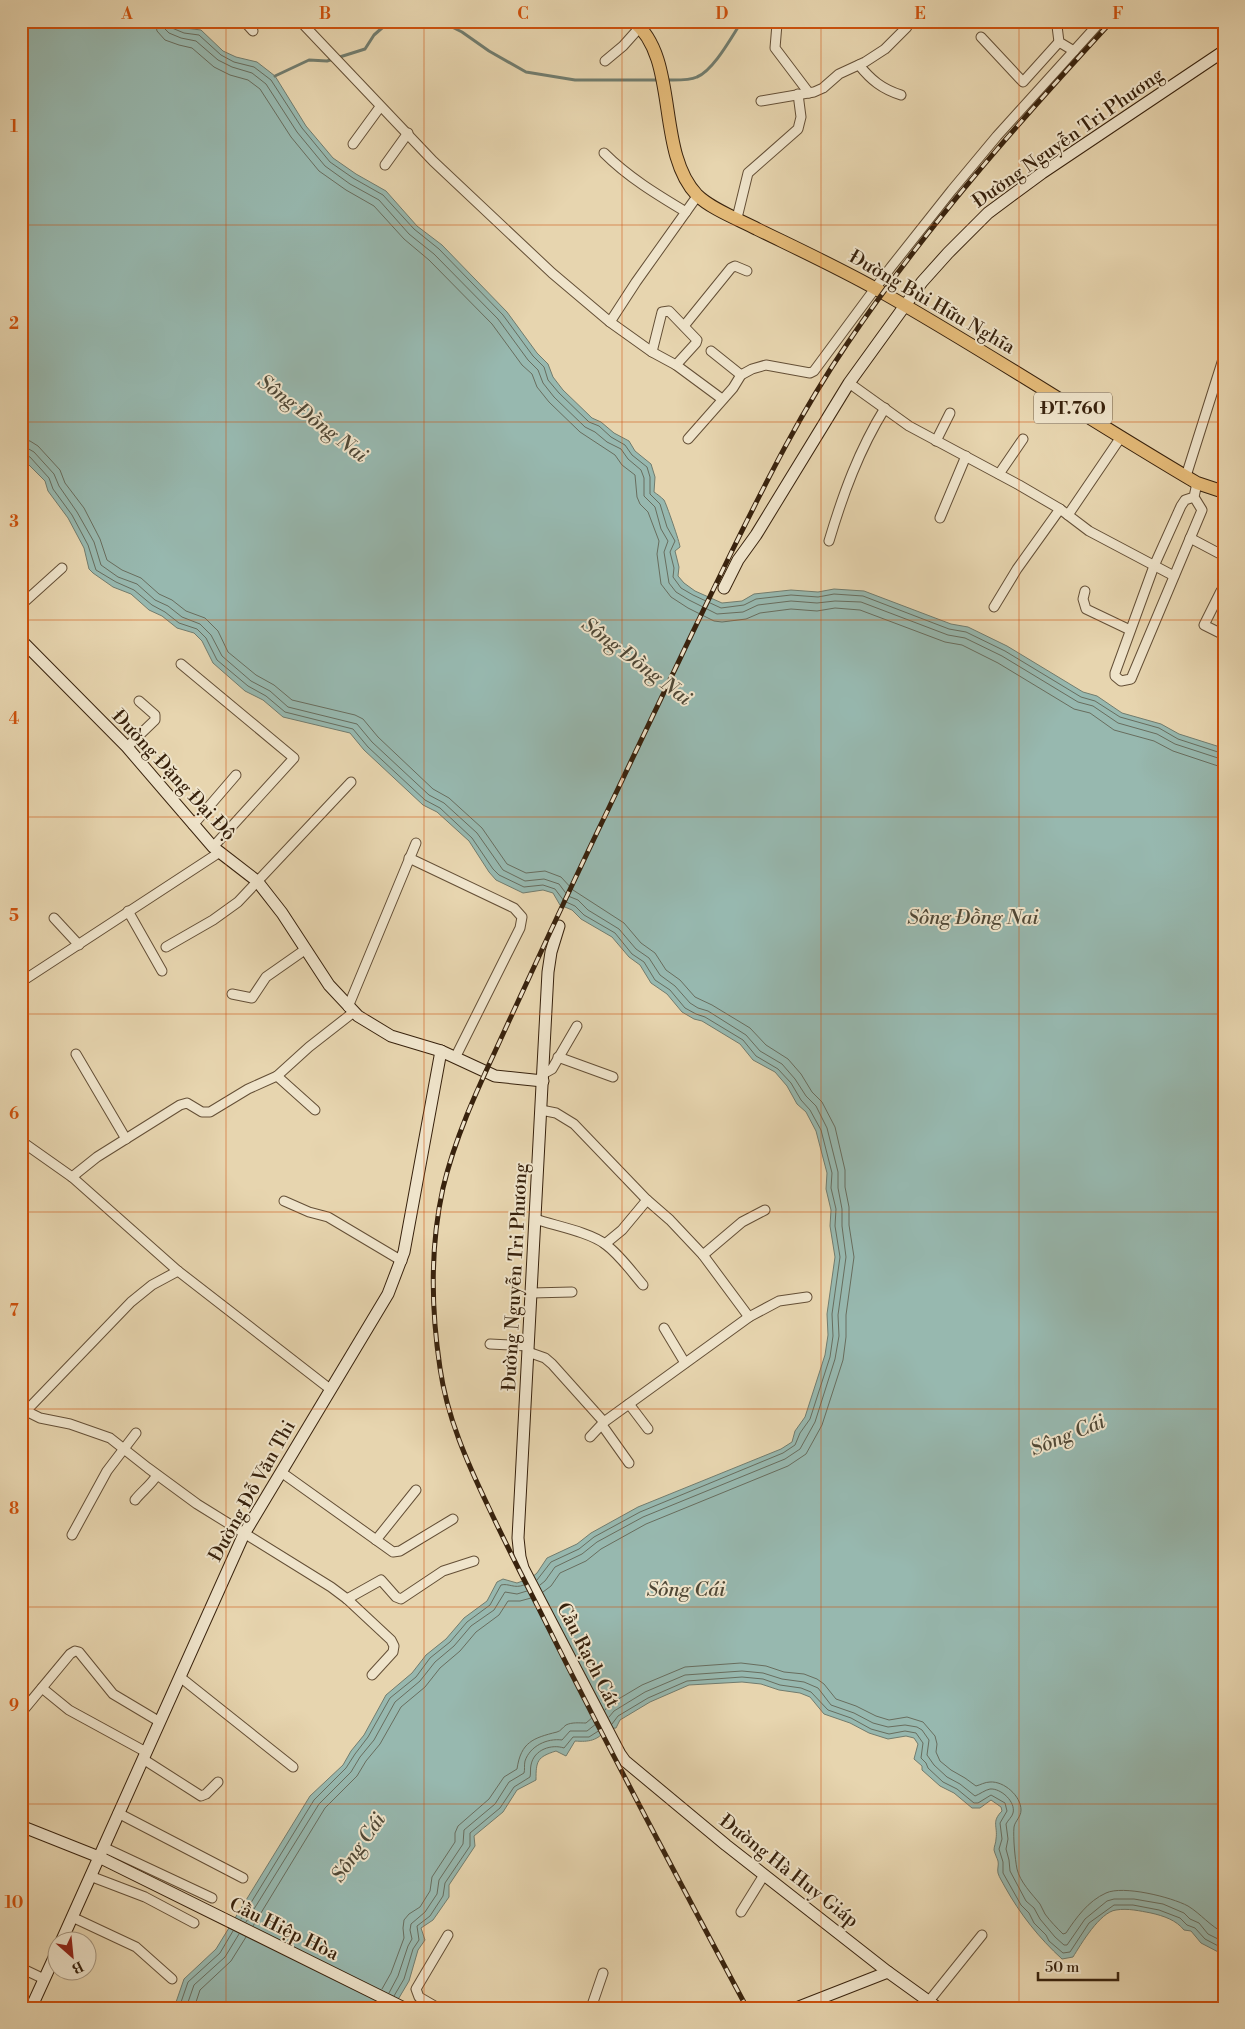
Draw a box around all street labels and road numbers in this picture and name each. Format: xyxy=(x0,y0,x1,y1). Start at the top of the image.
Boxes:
street label: Đường Nguyễn Tri Phương xyxy=(968,63,1168,213)
street label: Đường Bùi Hữu Nghĩa xyxy=(845,245,1020,360)
road number: ĐT.760 xyxy=(1034,392,1112,423)
street label: Đường Đặng Đại Độ xyxy=(107,704,241,846)
street label: Đường Nguyễn Tri Phương xyxy=(497,1162,533,1392)
street label: Đường Đỗ Văn Thi xyxy=(203,1416,301,1566)
street label: Cầu Rạch Cát xyxy=(551,1598,625,1712)
street label: Đường Hà Huy Giáp xyxy=(715,1809,863,1933)
street label: Cầu Hiệp Hòa xyxy=(225,1892,343,1966)

